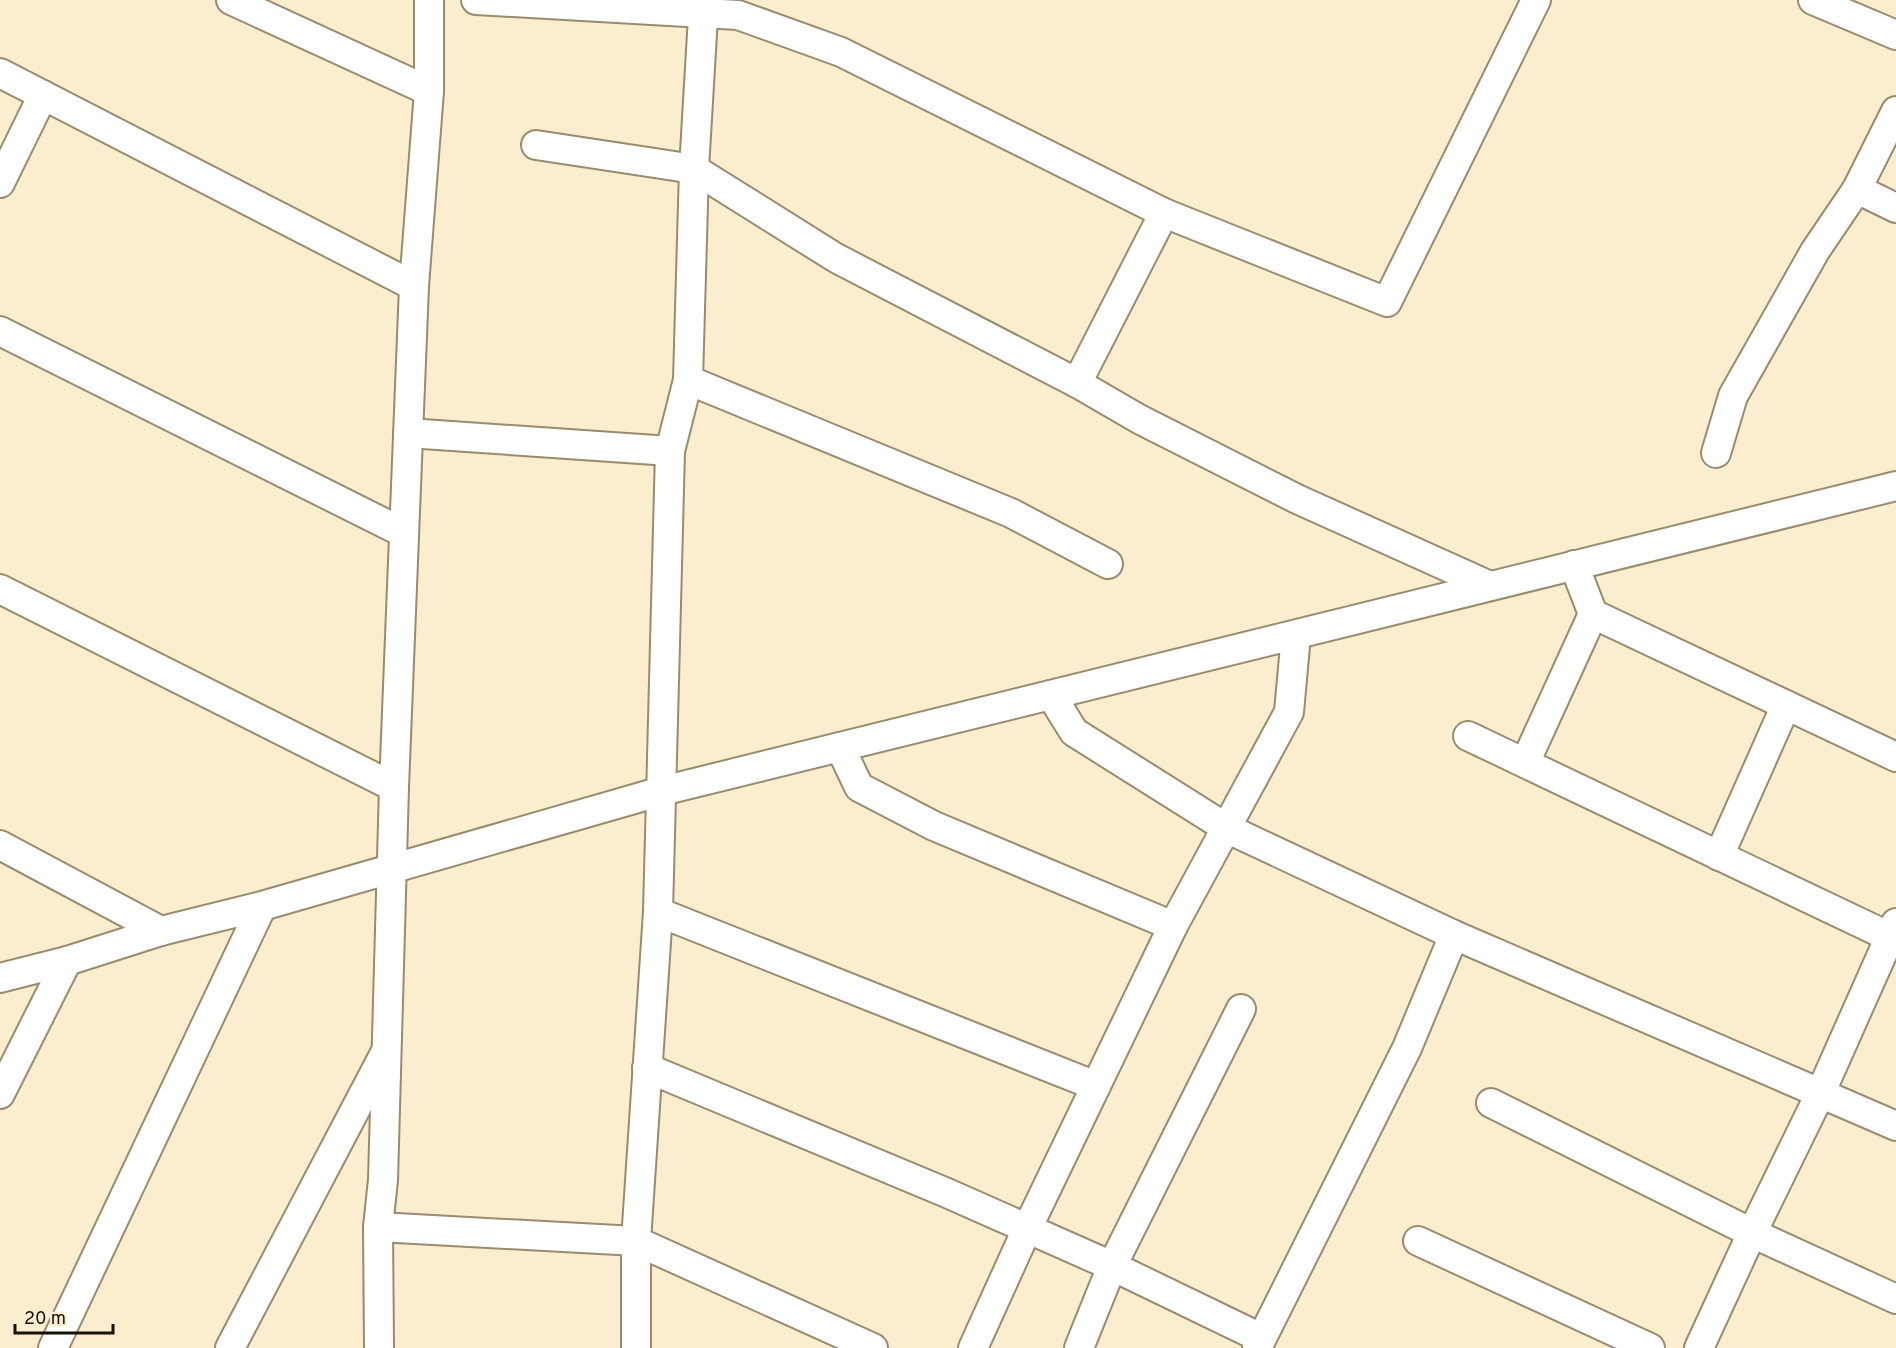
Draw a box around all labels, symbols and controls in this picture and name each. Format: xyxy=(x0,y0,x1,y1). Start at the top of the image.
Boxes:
scale bar xyxy=(15,1297,112,1335)
text: 20 m xyxy=(24,1308,66,1331)

